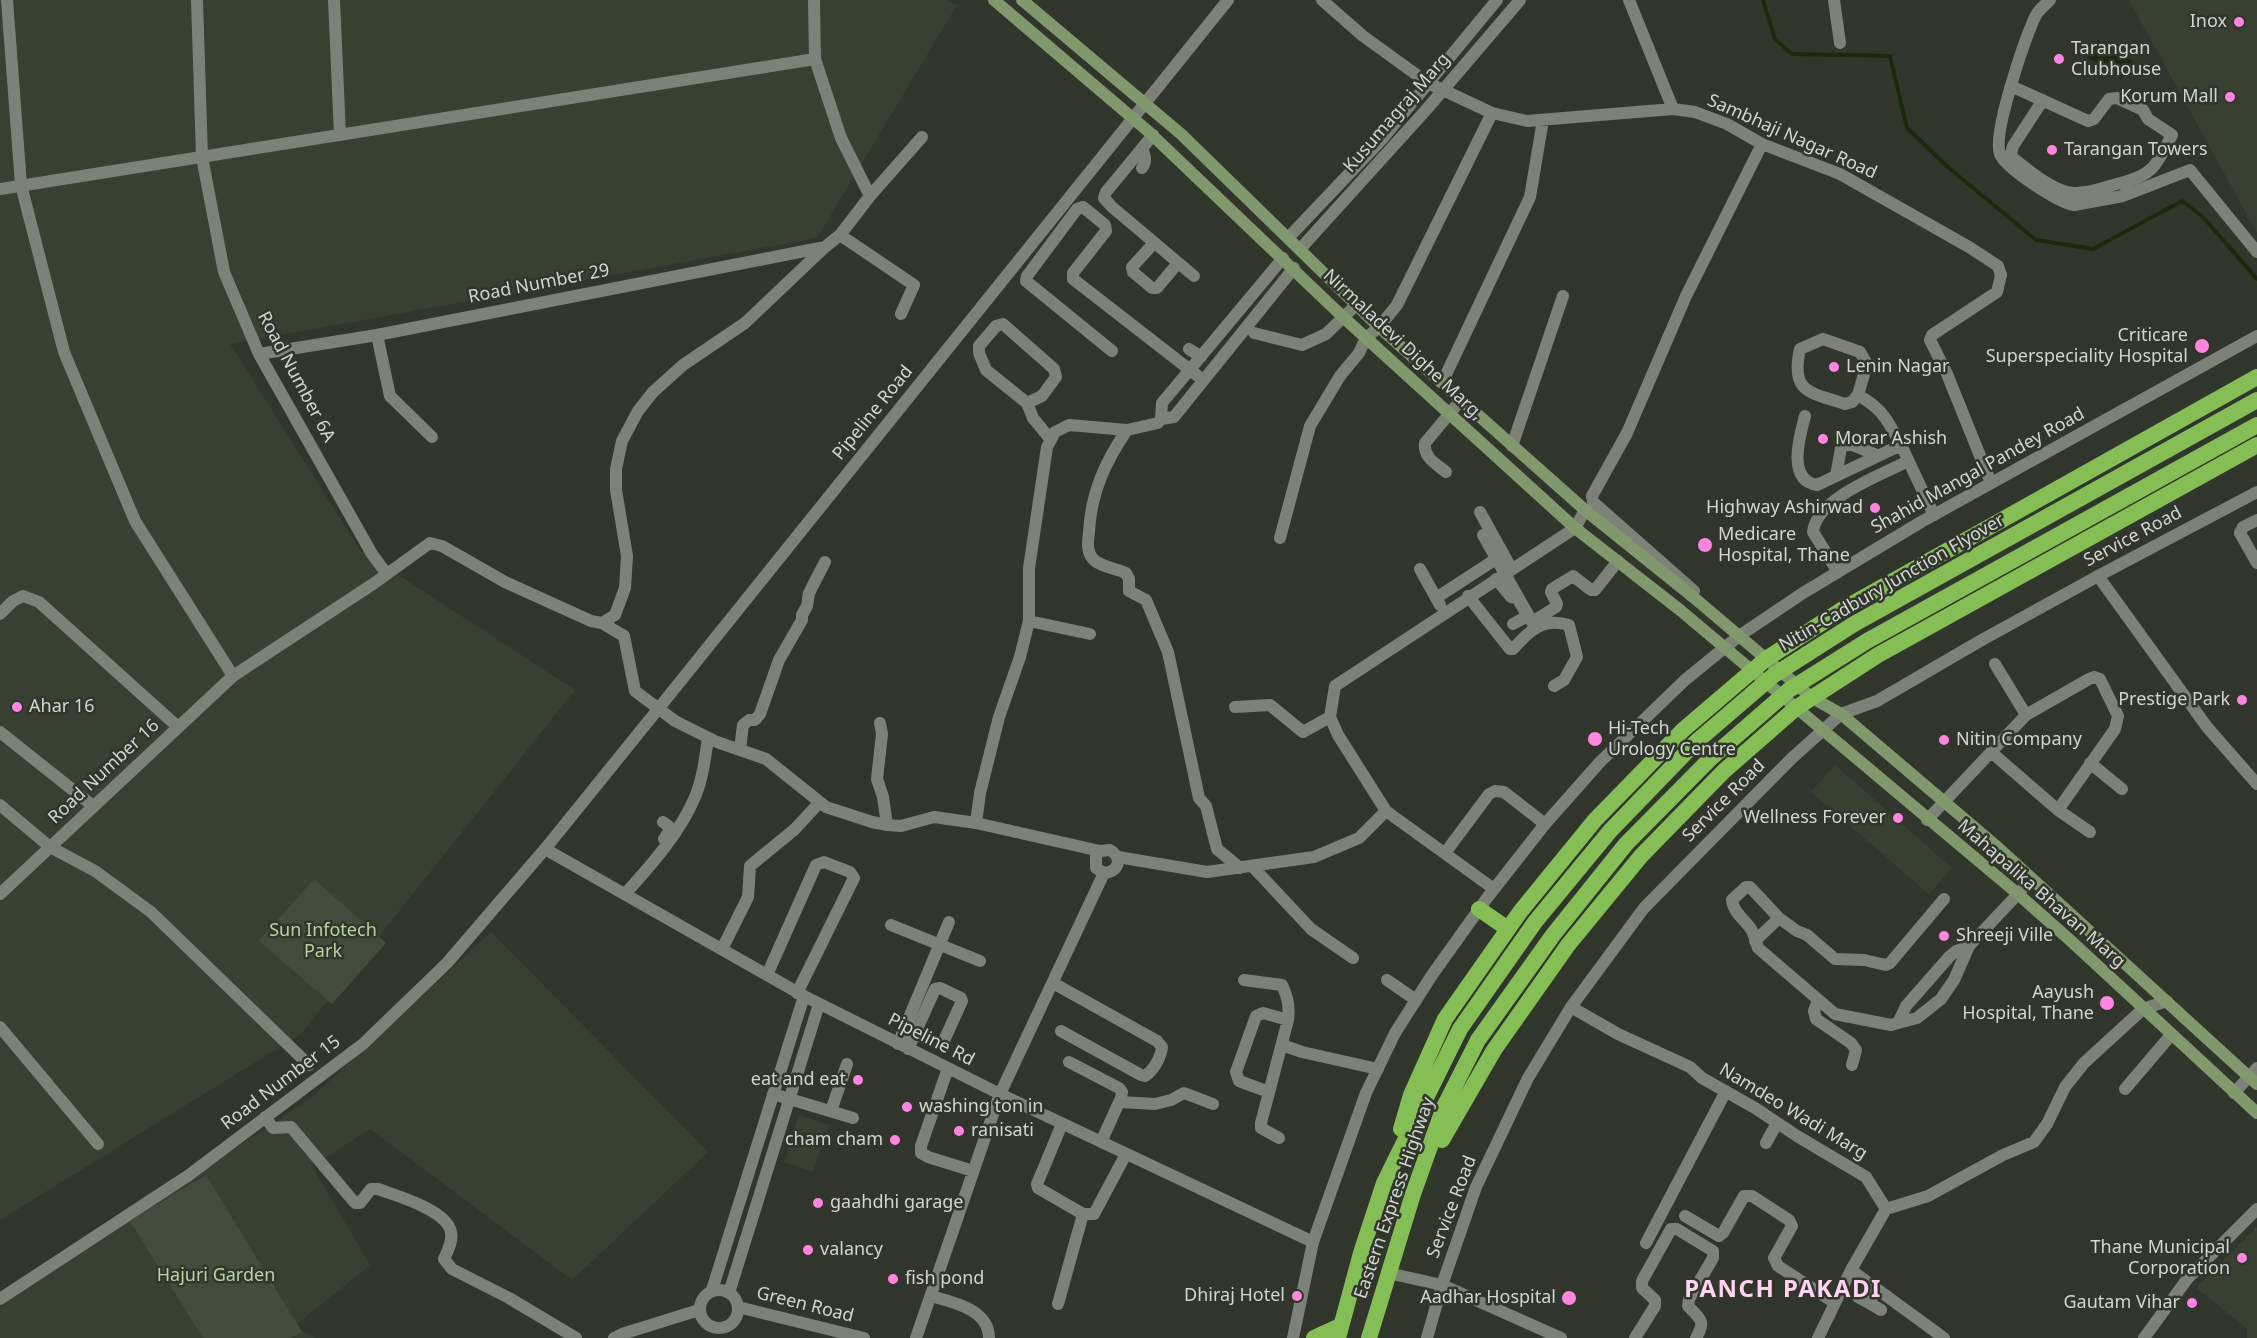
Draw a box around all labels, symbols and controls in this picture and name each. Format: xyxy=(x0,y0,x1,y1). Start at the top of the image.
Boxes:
place label: Inox xyxy=(2190,11,2227,33)
marker: Inox xyxy=(2232,15,2246,29)
place label: Tarangan Clubhouse xyxy=(2071,38,2161,80)
street label: Kusumagraj Marg xyxy=(1339,49,1455,177)
marker: Tarangan Clubhouse xyxy=(2052,52,2066,66)
place label: Korum Mall xyxy=(2120,86,2218,108)
street label: Sambhaji Nagar Road xyxy=(1704,90,1880,184)
marker: Korum Mall xyxy=(2223,90,2237,104)
place label: Tarangan Towers xyxy=(2064,139,2208,161)
marker: Tarangan Towers xyxy=(2045,143,2059,157)
street label: Road Number 29 xyxy=(467,260,611,308)
street label: Nirmaladevi Dighe Marg, xyxy=(1318,265,1488,425)
street label: Road Number 6A xyxy=(252,308,340,446)
place label: Criticare Superspeciality Hospital xyxy=(1986,325,2188,368)
marker: Criticare Superspeciality Hospital xyxy=(2193,337,2211,355)
place label: Lenin Nagar xyxy=(1846,356,1950,378)
marker: Lenin Nagar xyxy=(1827,360,1841,374)
street label: Pipeline Road xyxy=(828,361,918,465)
street label: Shahid Mangal Pandey Road xyxy=(1867,403,2089,539)
place label: Morar Ashish xyxy=(1835,428,1947,450)
marker: Morar Ashish xyxy=(1816,432,1830,446)
place label: Highway Ashirwad xyxy=(1706,497,1863,519)
marker: Highway Ashirwad xyxy=(1868,501,1882,515)
street label: Service Road xyxy=(2080,502,2186,572)
street label: Nitin-Cadbury Junction Flyover xyxy=(1776,510,2008,656)
place label: Medicare Hospital, Thane xyxy=(1718,524,1850,566)
marker: Medicare Hospital, Thane xyxy=(1696,536,1714,554)
place label: Prestige Park xyxy=(2118,689,2230,711)
marker: Prestige Park xyxy=(2235,693,2249,707)
place label: Ahar 16 xyxy=(29,696,94,718)
marker: Ahar 16 xyxy=(10,700,24,714)
street label: Road Number 16 xyxy=(44,715,164,829)
place label: Hi-Tech Urology Centre xyxy=(1608,718,1736,760)
place label: Nitin Company xyxy=(1956,729,2082,751)
marker: Hi-Tech Urology Centre xyxy=(1586,730,1604,748)
marker: Nitin Company xyxy=(1937,733,1951,747)
street label: Service Road xyxy=(1678,755,1770,847)
place label: Wellness Forever xyxy=(1743,807,1886,829)
marker: Wellness Forever xyxy=(1891,811,1905,825)
street label: Mahapalika Bhavan Marg xyxy=(1953,815,2129,973)
park label: Sun Infotech Park xyxy=(269,920,377,962)
place label: Shreeji Ville xyxy=(1956,925,2053,947)
marker: Shreeji Ville xyxy=(1937,929,1951,943)
place label: Aayush Hospital, Thane xyxy=(1962,982,2094,1024)
marker: Aayush Hospital, Thane xyxy=(2098,994,2116,1012)
street label: Pipeline Rd xyxy=(884,1009,978,1071)
street label: Road Number 15 xyxy=(217,1031,345,1135)
street label: Namdeo Wadi Marg xyxy=(1715,1059,1871,1165)
place label: eat and eat xyxy=(751,1069,846,1091)
marker: eat and eat xyxy=(851,1073,865,1087)
street label: Eastern Express Highway xyxy=(1350,1094,1440,1302)
place label: washing ton in xyxy=(919,1096,1043,1118)
marker: washing ton in xyxy=(900,1100,914,1114)
place label: ranisati xyxy=(971,1120,1034,1142)
marker: ranisati xyxy=(952,1124,966,1138)
place label: cham cham xyxy=(785,1129,883,1151)
marker: cham cham xyxy=(888,1133,902,1147)
street label: Service Road xyxy=(1423,1153,1481,1261)
place label: gaahdhi garage xyxy=(830,1192,963,1214)
marker: gaahdhi garage xyxy=(811,1196,825,1210)
place label: Thane Municipal Corporation xyxy=(2091,1237,2230,1280)
place label: valancy xyxy=(820,1239,883,1261)
marker: valancy xyxy=(801,1243,815,1257)
marker: Thane Municipal Corporation xyxy=(2235,1251,2249,1265)
park label: Hajuri Garden xyxy=(157,1265,275,1287)
place label: fish pond xyxy=(905,1268,984,1290)
marker: fish pond xyxy=(886,1272,900,1286)
district label: PANCH PAKADI xyxy=(1684,1276,1882,1304)
street label: Green Road xyxy=(754,1282,856,1328)
place label: Dhiraj Hotel xyxy=(1184,1285,1285,1307)
place label: Aadhar Hospital xyxy=(1420,1287,1556,1309)
marker: Dhiraj Hotel xyxy=(1290,1289,1304,1303)
marker: Aadhar Hospital xyxy=(1560,1289,1578,1307)
place label: Gautam Vihar xyxy=(2063,1292,2180,1314)
marker: Gautam Vihar xyxy=(2185,1296,2199,1310)

